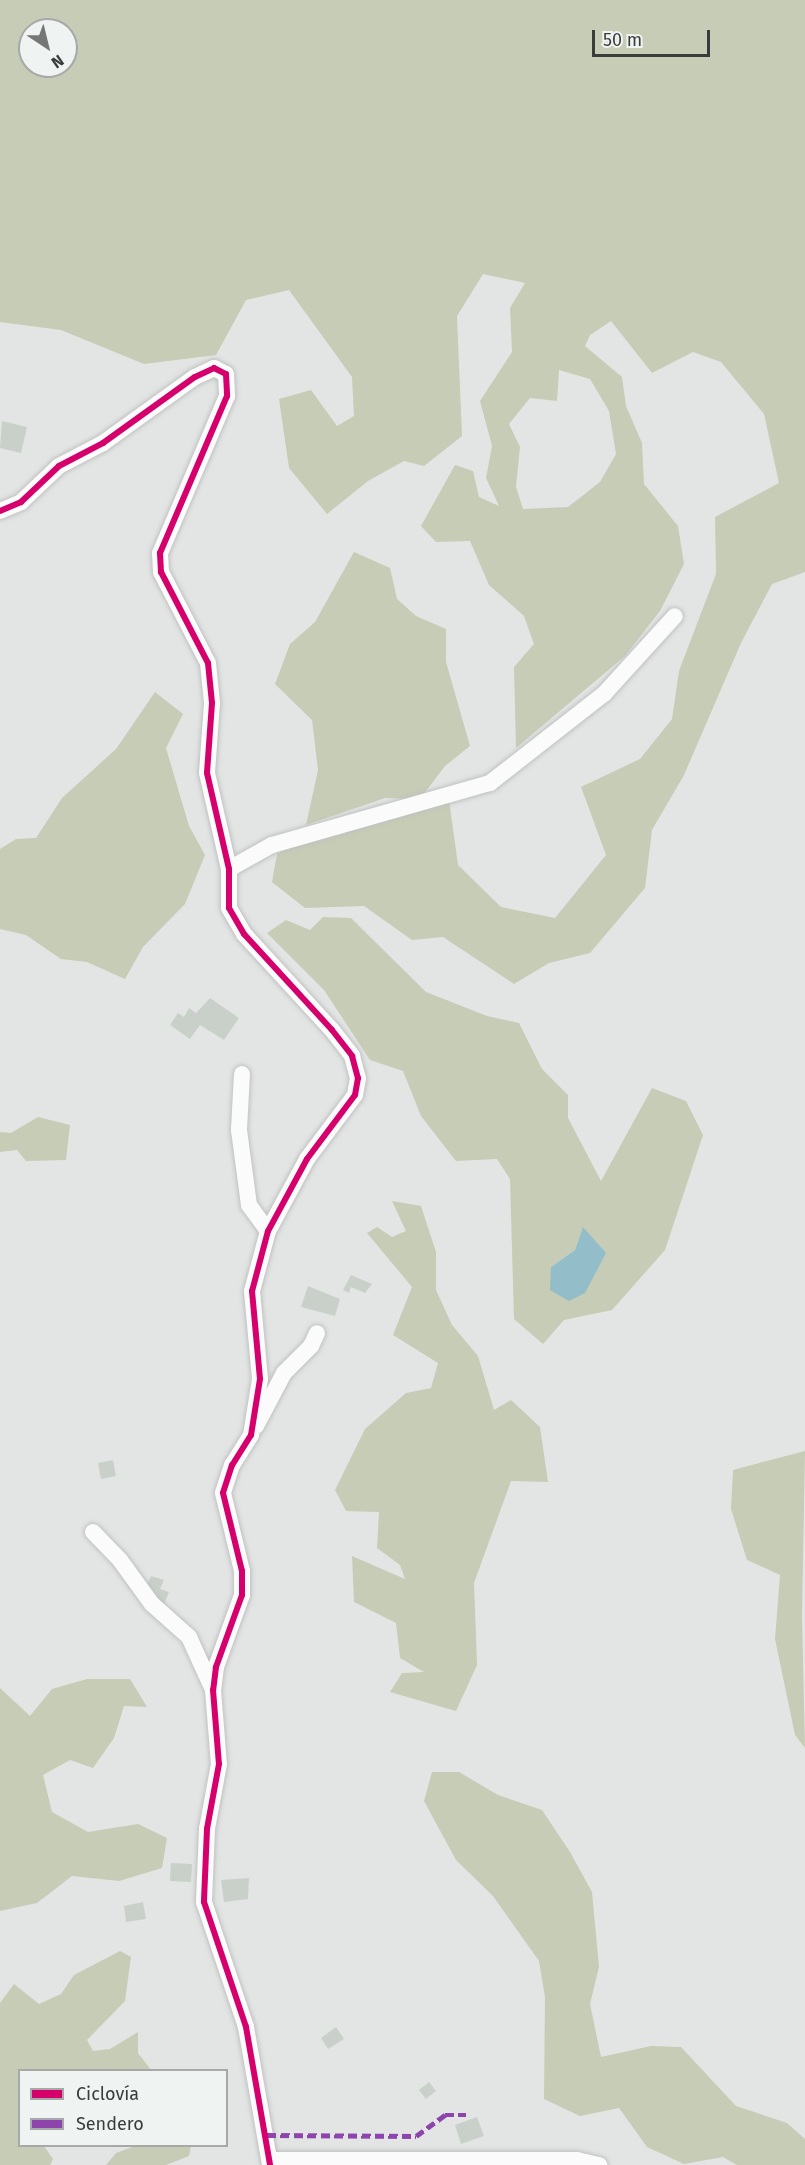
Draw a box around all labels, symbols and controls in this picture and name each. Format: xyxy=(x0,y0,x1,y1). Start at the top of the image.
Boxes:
north arrow xyxy=(18,18,78,78)
scale bar xyxy=(595,18,714,56)
text: 50 m xyxy=(603,29,642,51)
text: N xyxy=(48,51,67,72)
legend xyxy=(18,2069,228,2147)
text: Ciclovía xyxy=(76,2083,139,2105)
text: Sendero xyxy=(76,2113,144,2135)

